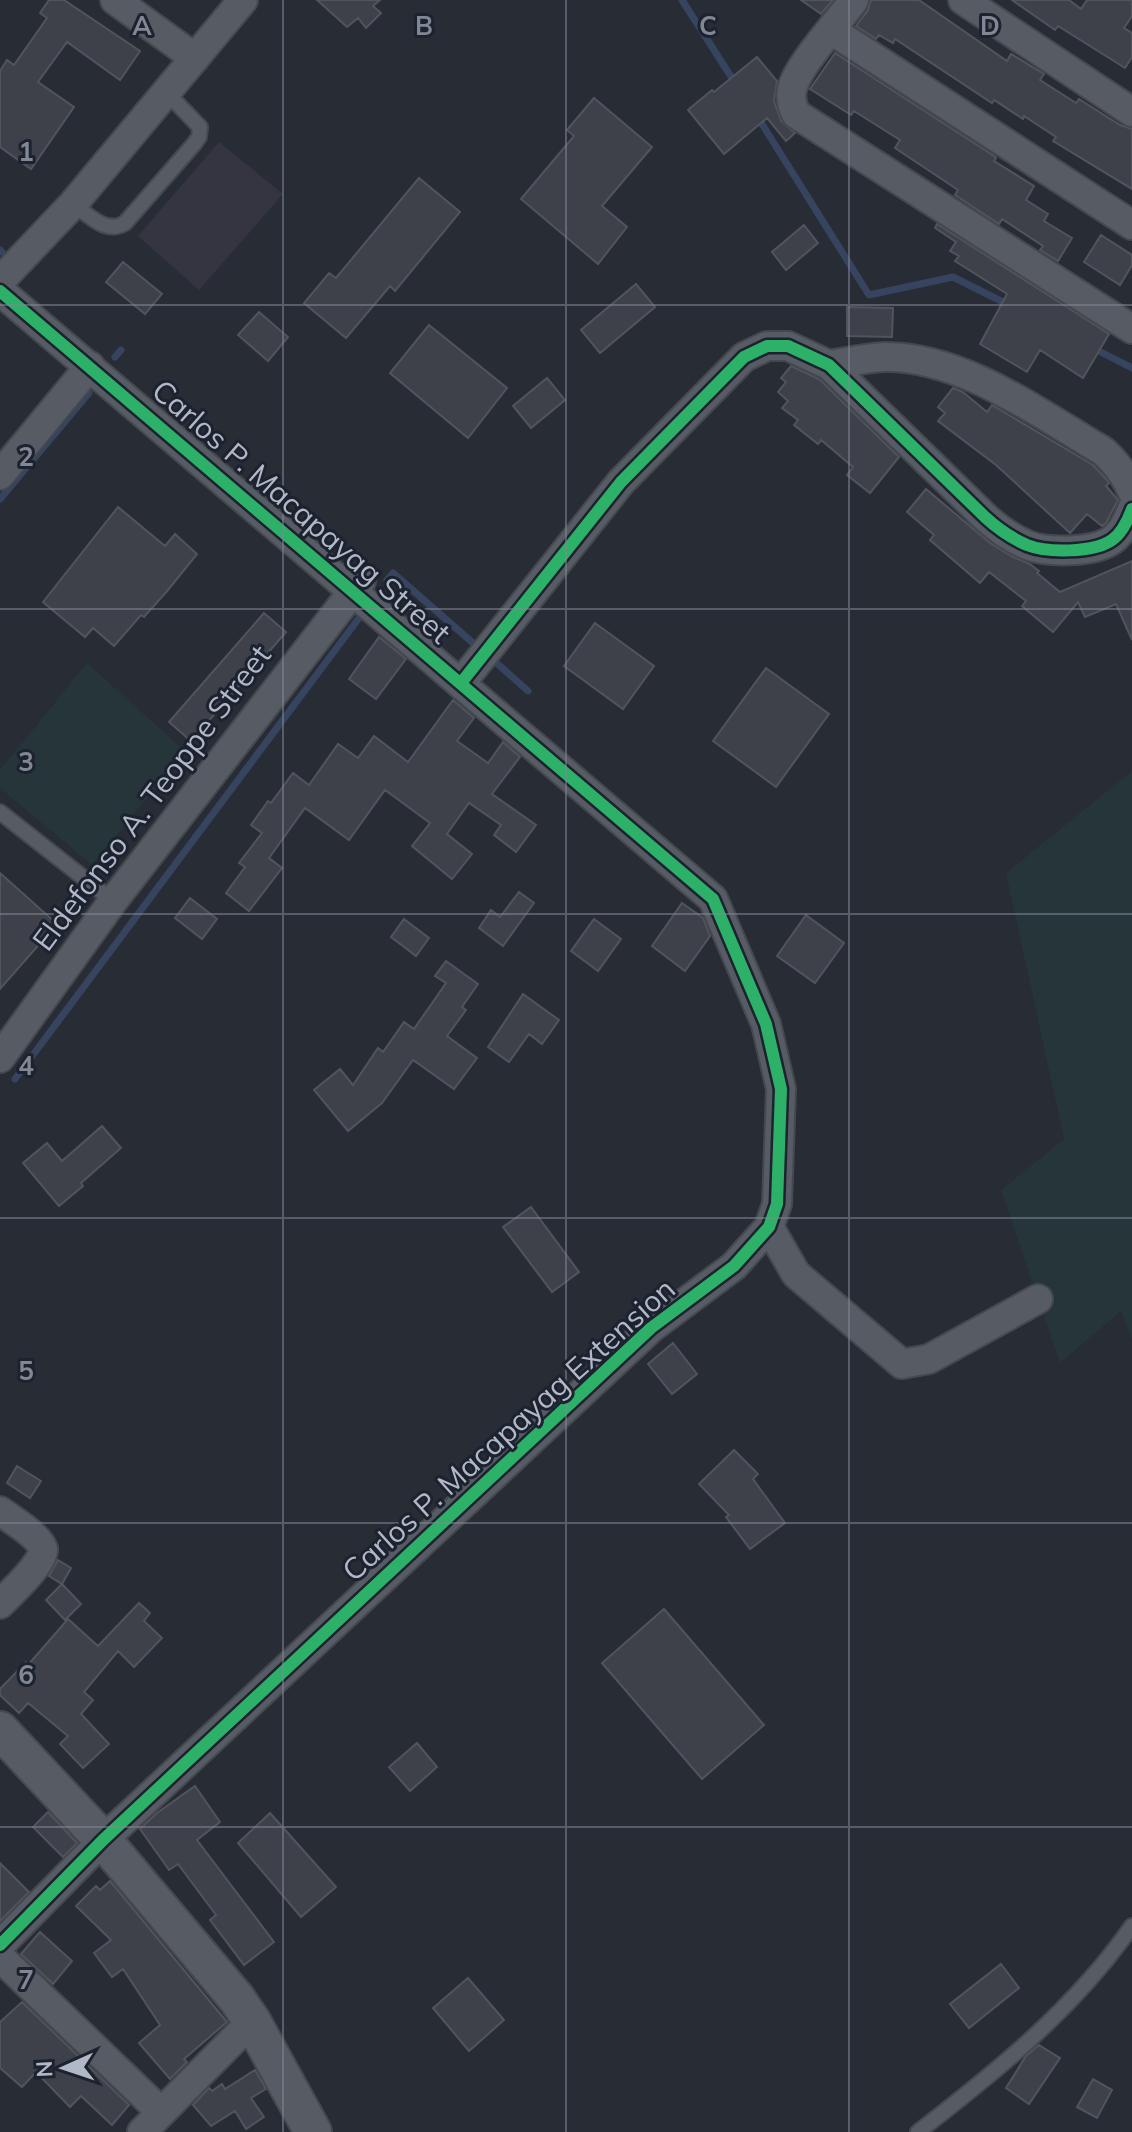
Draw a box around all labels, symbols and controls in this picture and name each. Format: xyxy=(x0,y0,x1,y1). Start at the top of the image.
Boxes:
text: A xyxy=(132,9,152,42)
text: B xyxy=(415,9,433,42)
text: C xyxy=(699,9,717,42)
text: D xyxy=(980,9,1000,42)
text: 1 xyxy=(18,135,34,168)
street label: Carlos P. Macapayag Street xyxy=(145,371,459,651)
text: 2 xyxy=(18,440,34,473)
street label: Eldefonso A. Teoppe Street xyxy=(24,637,279,958)
text: 3 xyxy=(18,745,34,778)
text: 4 xyxy=(18,1049,34,1082)
street label: Carlos P. Macapayag Extension xyxy=(334,1270,683,1589)
text: 5 xyxy=(18,1354,34,1387)
text: 6 xyxy=(18,1658,34,1691)
text: 7 xyxy=(18,1963,34,1996)
north arrow xyxy=(24,2028,104,2108)
text: N xyxy=(30,2060,58,2078)

